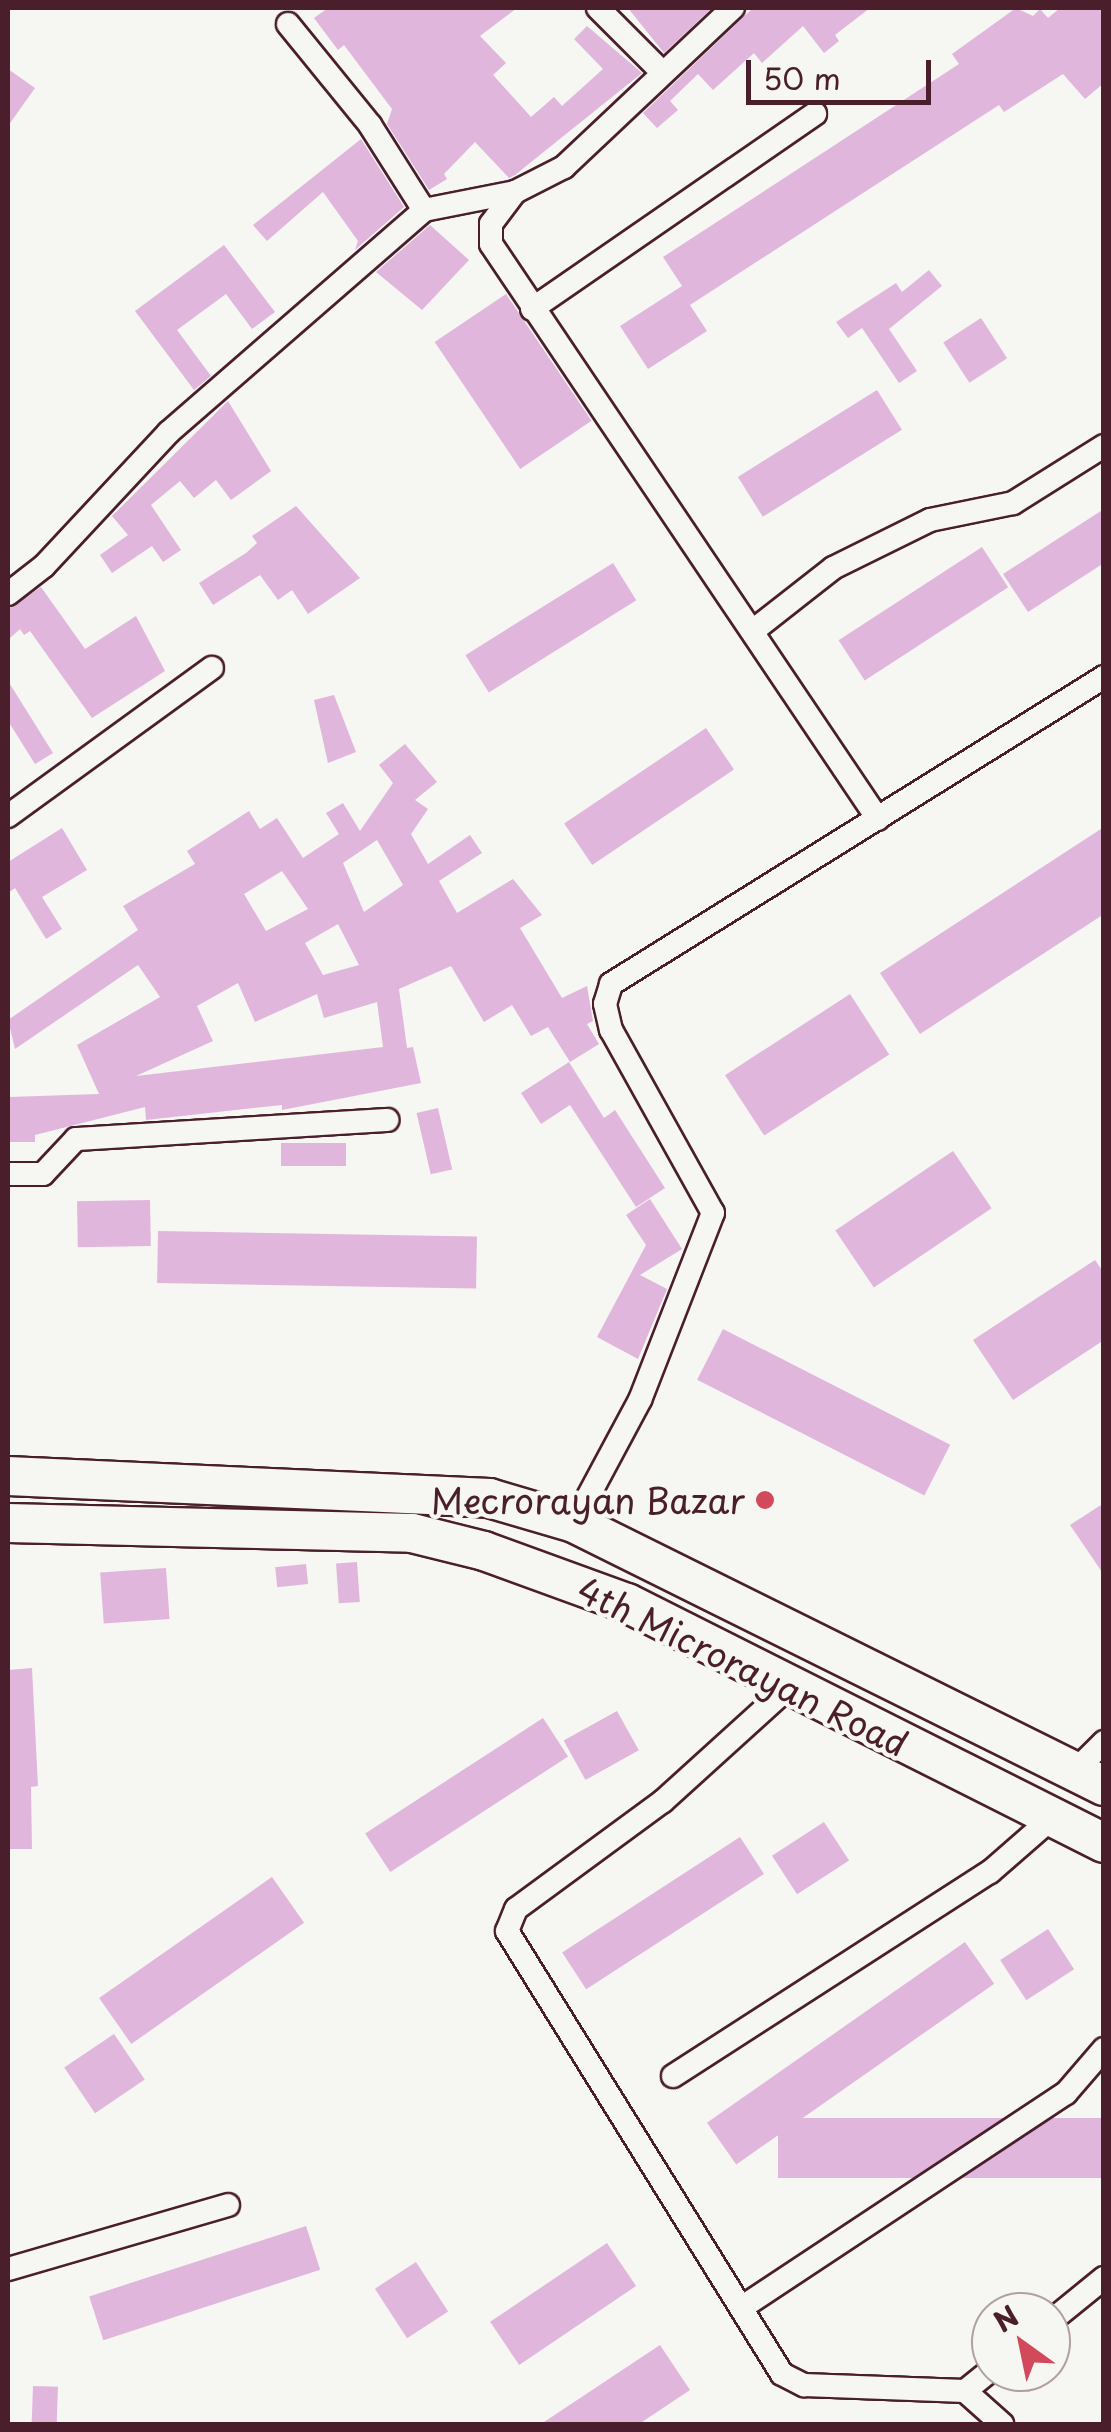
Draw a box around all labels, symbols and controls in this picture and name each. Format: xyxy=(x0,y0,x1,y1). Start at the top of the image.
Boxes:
scale bar xyxy=(751,40,936,102)
text: 50 m xyxy=(763,55,841,100)
place label: Mecrorayan Bazar xyxy=(431,1479,745,1521)
marker: Mecrorayan Bazar xyxy=(754,1489,776,1511)
street label: 4th Microrayan Road xyxy=(572,1568,914,1764)
north arrow xyxy=(971,2292,1071,2392)
text: N xyxy=(984,2294,1026,2342)

